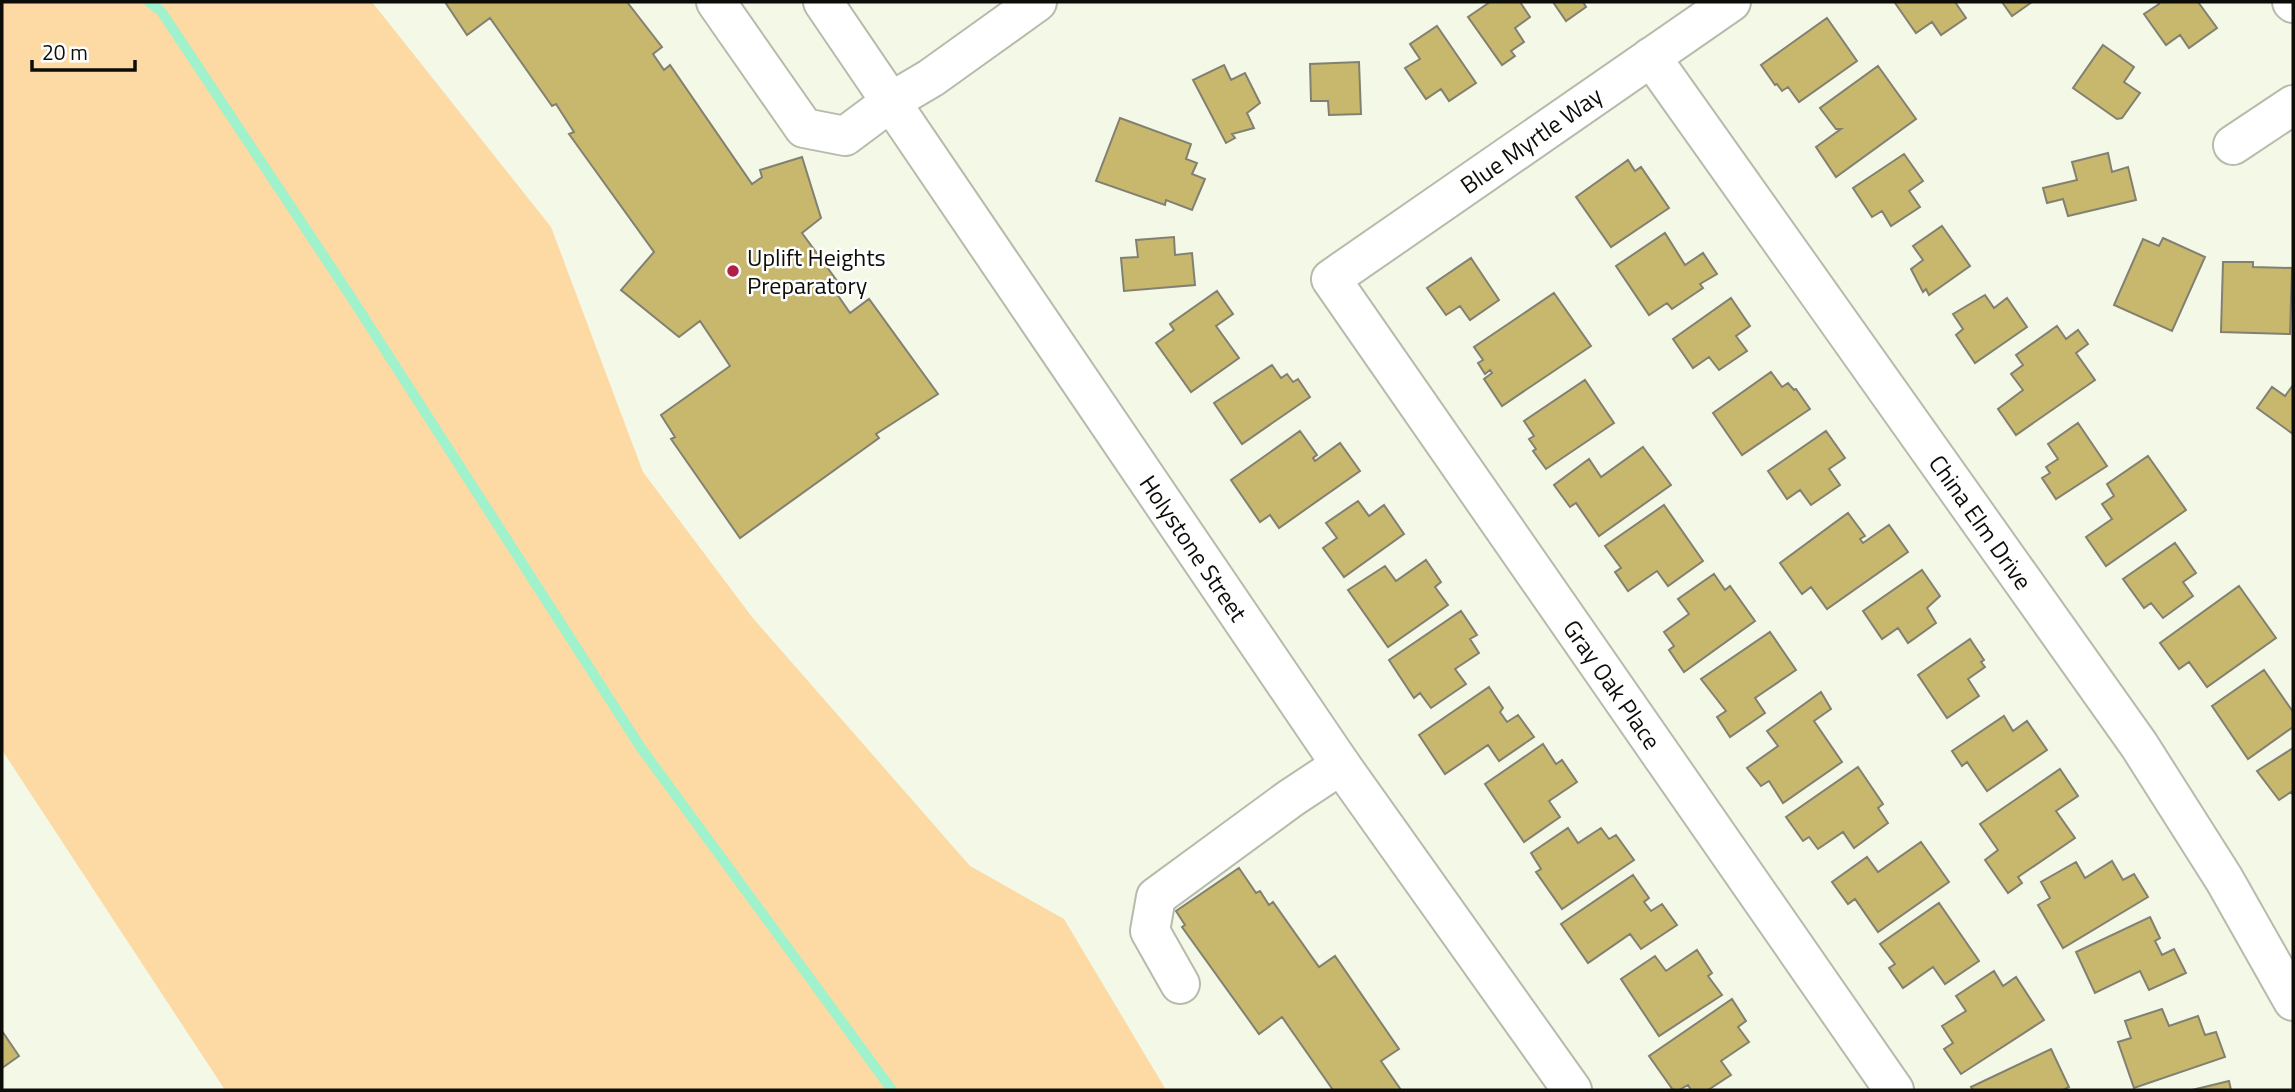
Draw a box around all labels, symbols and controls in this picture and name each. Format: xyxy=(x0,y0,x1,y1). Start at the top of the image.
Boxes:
scale bar xyxy=(32,28,135,72)
text: 20 m xyxy=(42,36,88,68)
street label: Blue Myrtle Way xyxy=(1453,77,1610,202)
place label: Uplift Heights Preparatory xyxy=(747,239,886,303)
marker: Uplift Heights Preparatory xyxy=(725,263,741,279)
street label: China Elm Drive xyxy=(1920,447,2041,597)
street label: Holystone Street xyxy=(1131,467,1257,629)
street label: Gray Oak Place xyxy=(1555,612,1670,757)

